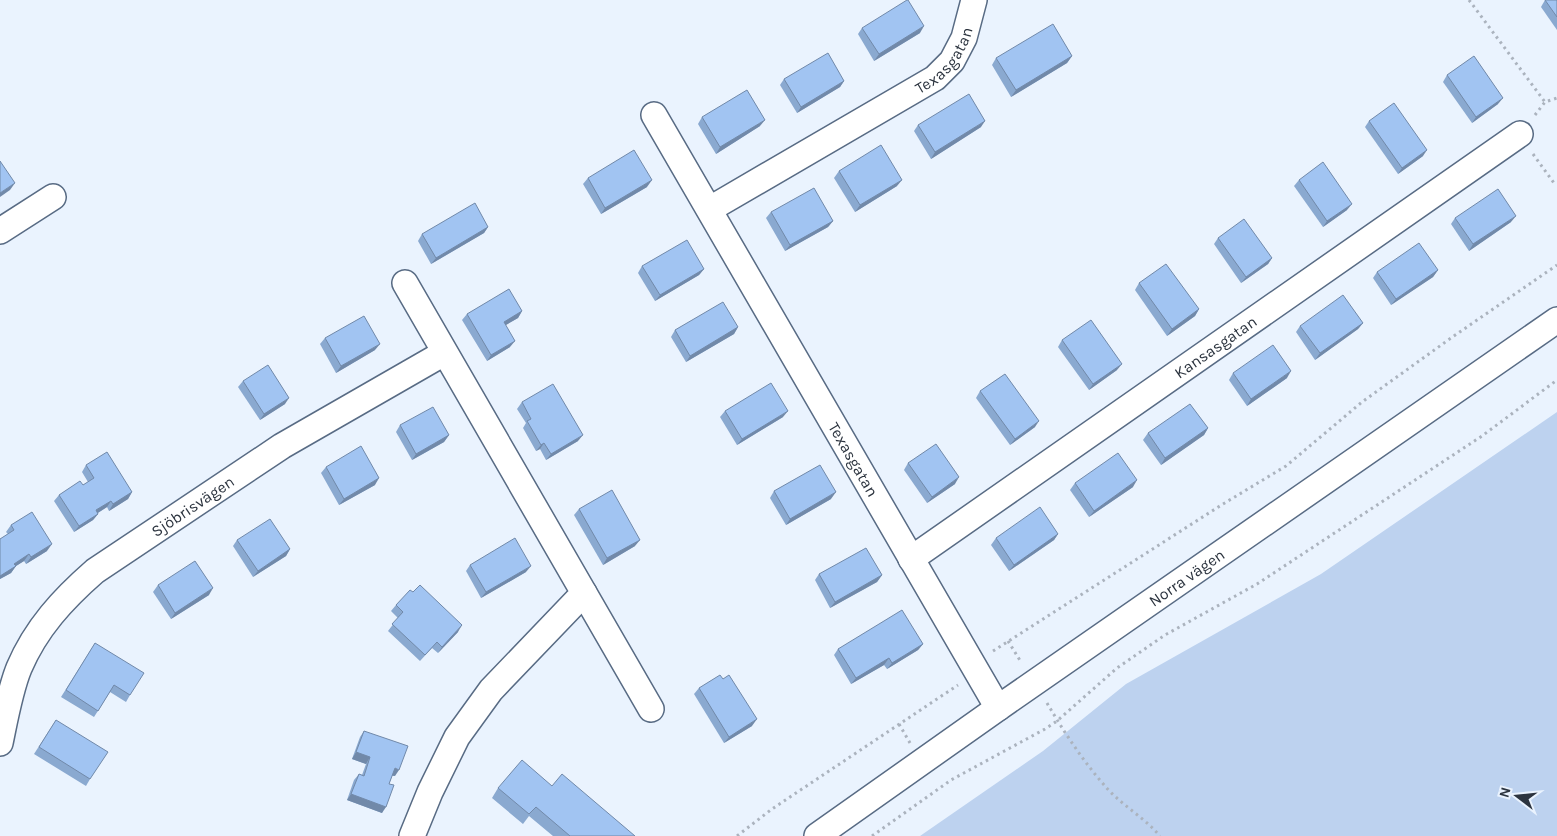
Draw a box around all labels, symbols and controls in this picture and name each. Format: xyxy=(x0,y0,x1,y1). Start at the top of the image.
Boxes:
street label: Texasgatan xyxy=(911,25,976,97)
street label: Kansasgatan xyxy=(1170,311,1260,382)
street label: Texasgatan xyxy=(825,419,883,500)
street label: Sjöbrisvägen xyxy=(147,471,238,540)
street label: Norra vägen xyxy=(1145,544,1228,610)
north arrow xyxy=(1492,771,1542,821)
text: N xyxy=(1495,785,1515,800)

